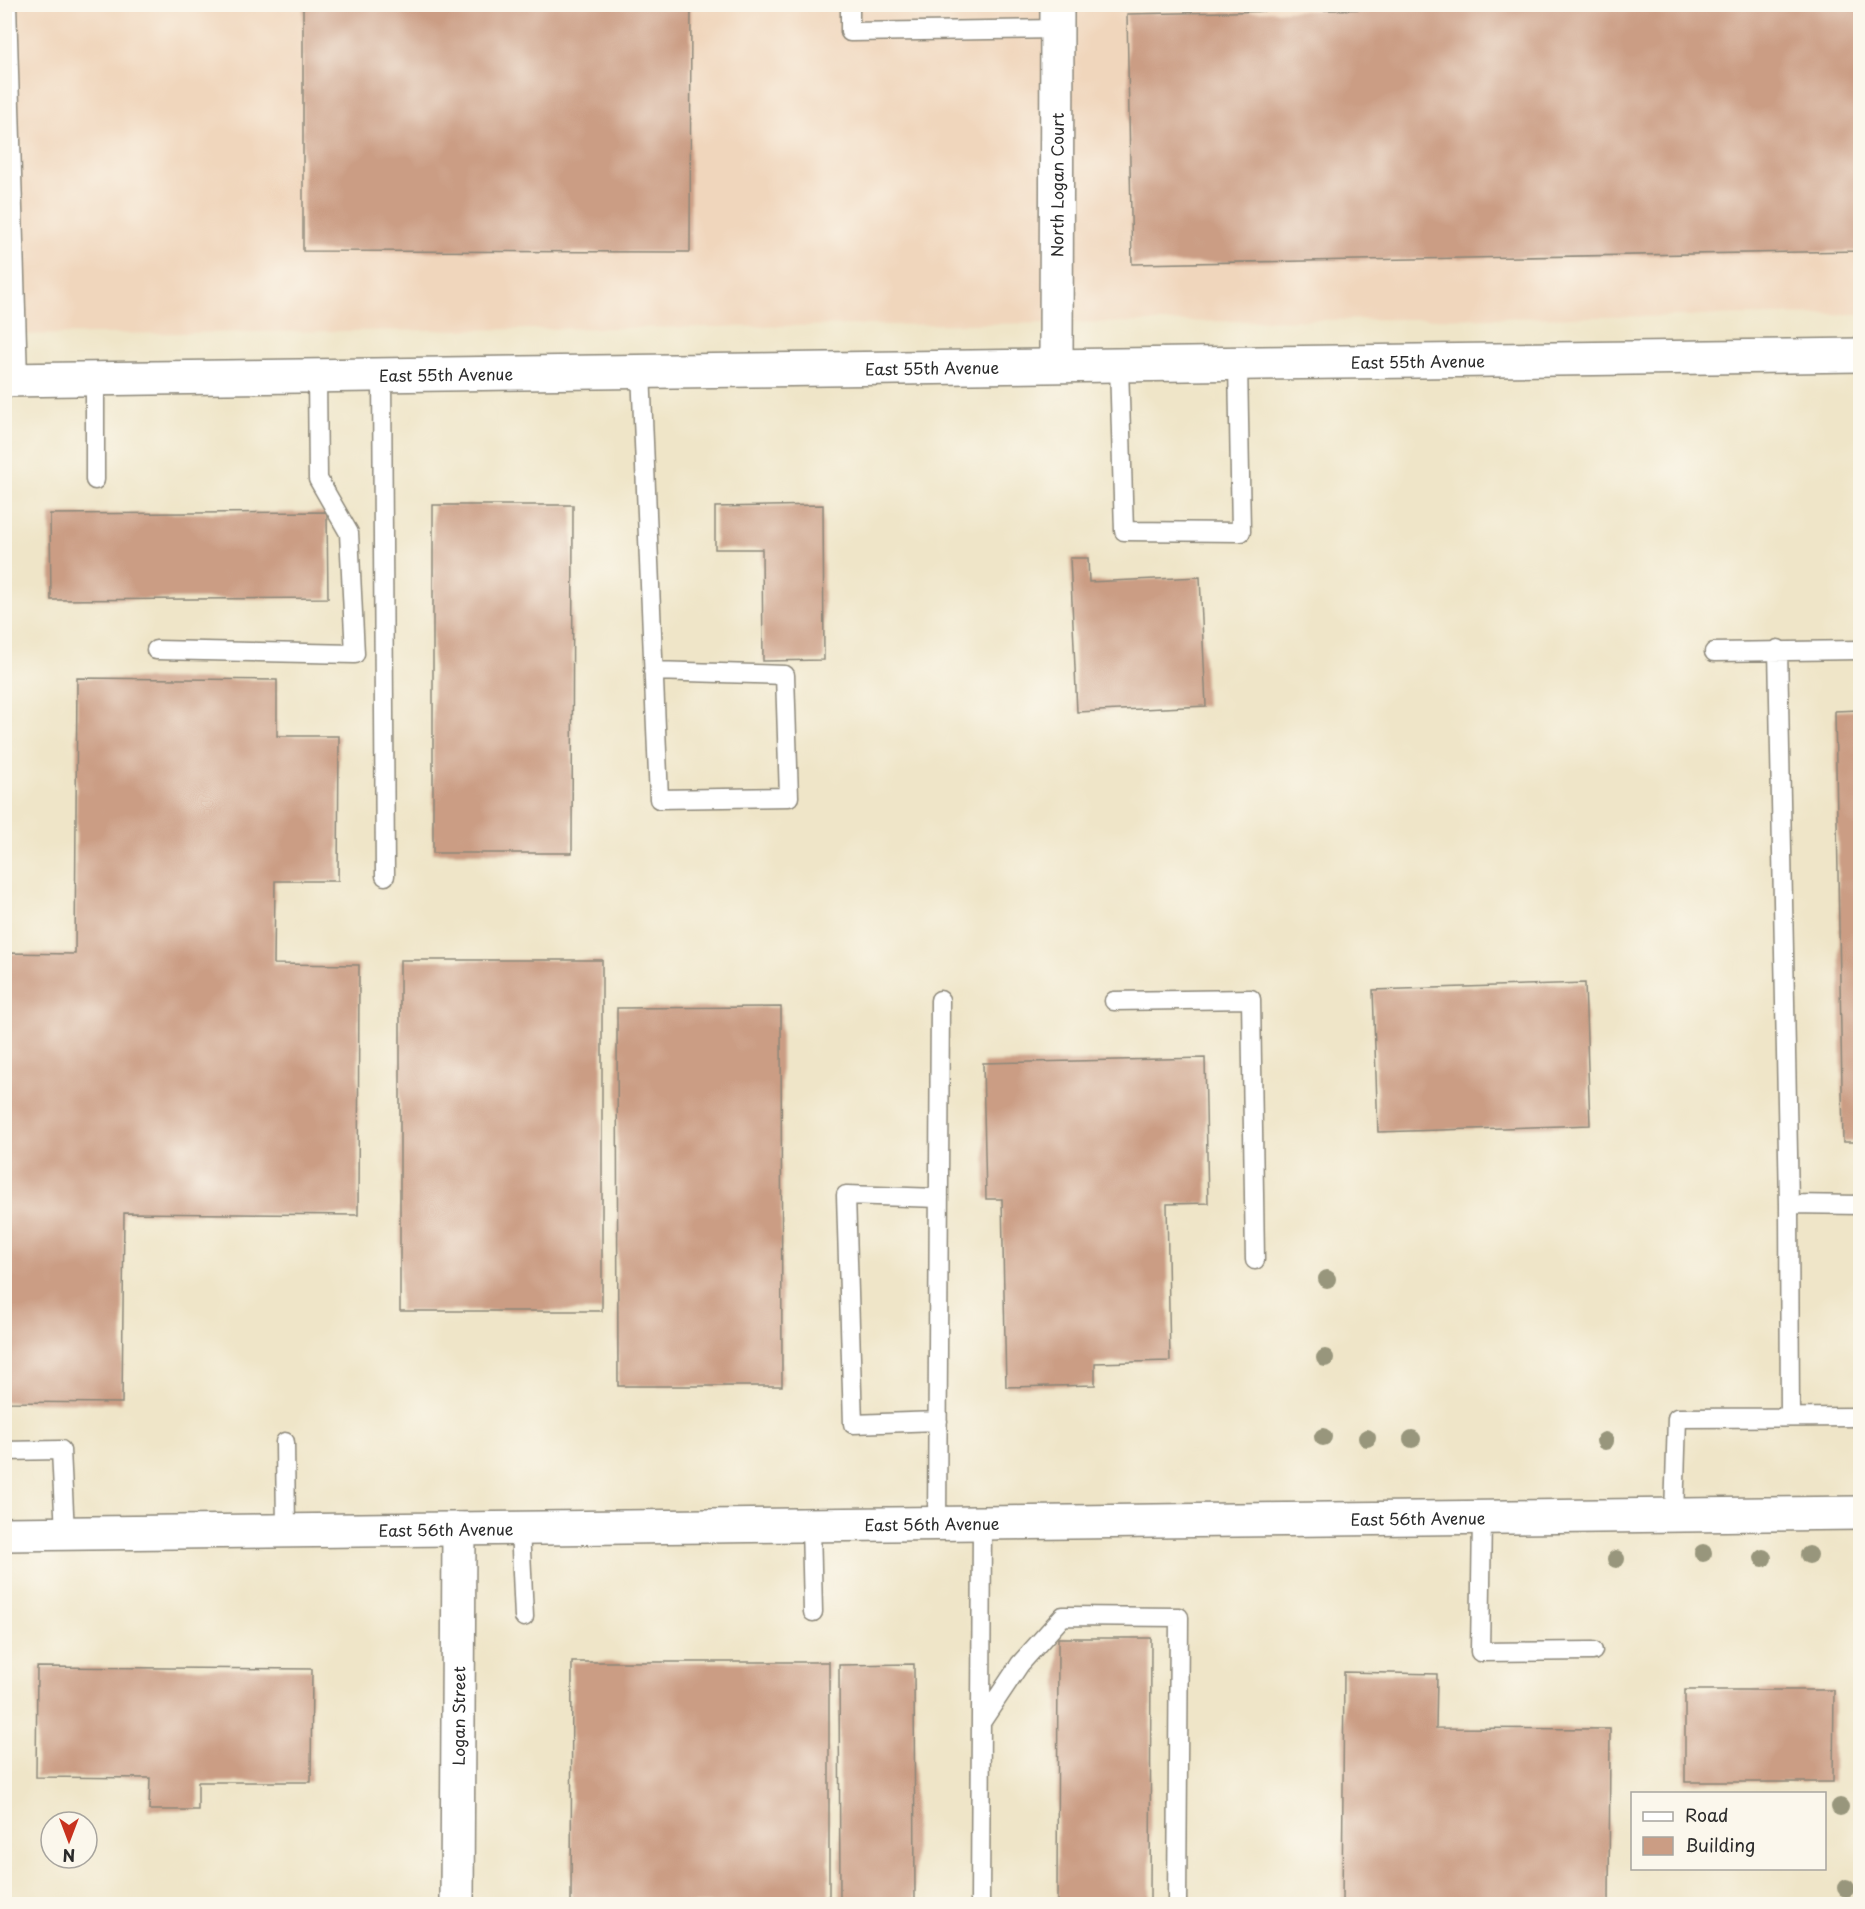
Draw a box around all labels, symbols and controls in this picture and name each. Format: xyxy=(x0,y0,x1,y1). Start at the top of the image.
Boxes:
street label: North Logan Court xyxy=(1044,112,1069,257)
street label: East 55th Avenue xyxy=(1351,348,1485,374)
street label: East 55th Avenue xyxy=(865,355,999,380)
street label: East 55th Avenue xyxy=(379,361,513,387)
street label: East 56th Avenue xyxy=(1350,1505,1486,1531)
street label: East 56th Avenue xyxy=(864,1511,1000,1536)
street label: East 56th Avenue xyxy=(378,1516,514,1542)
street label: Logan Street xyxy=(446,1666,470,1766)
legend xyxy=(1631,1792,1826,1870)
text: Road xyxy=(1685,1801,1729,1828)
north arrow xyxy=(39,1810,99,1870)
text: Building xyxy=(1685,1831,1755,1858)
text: N xyxy=(63,1844,75,1868)

